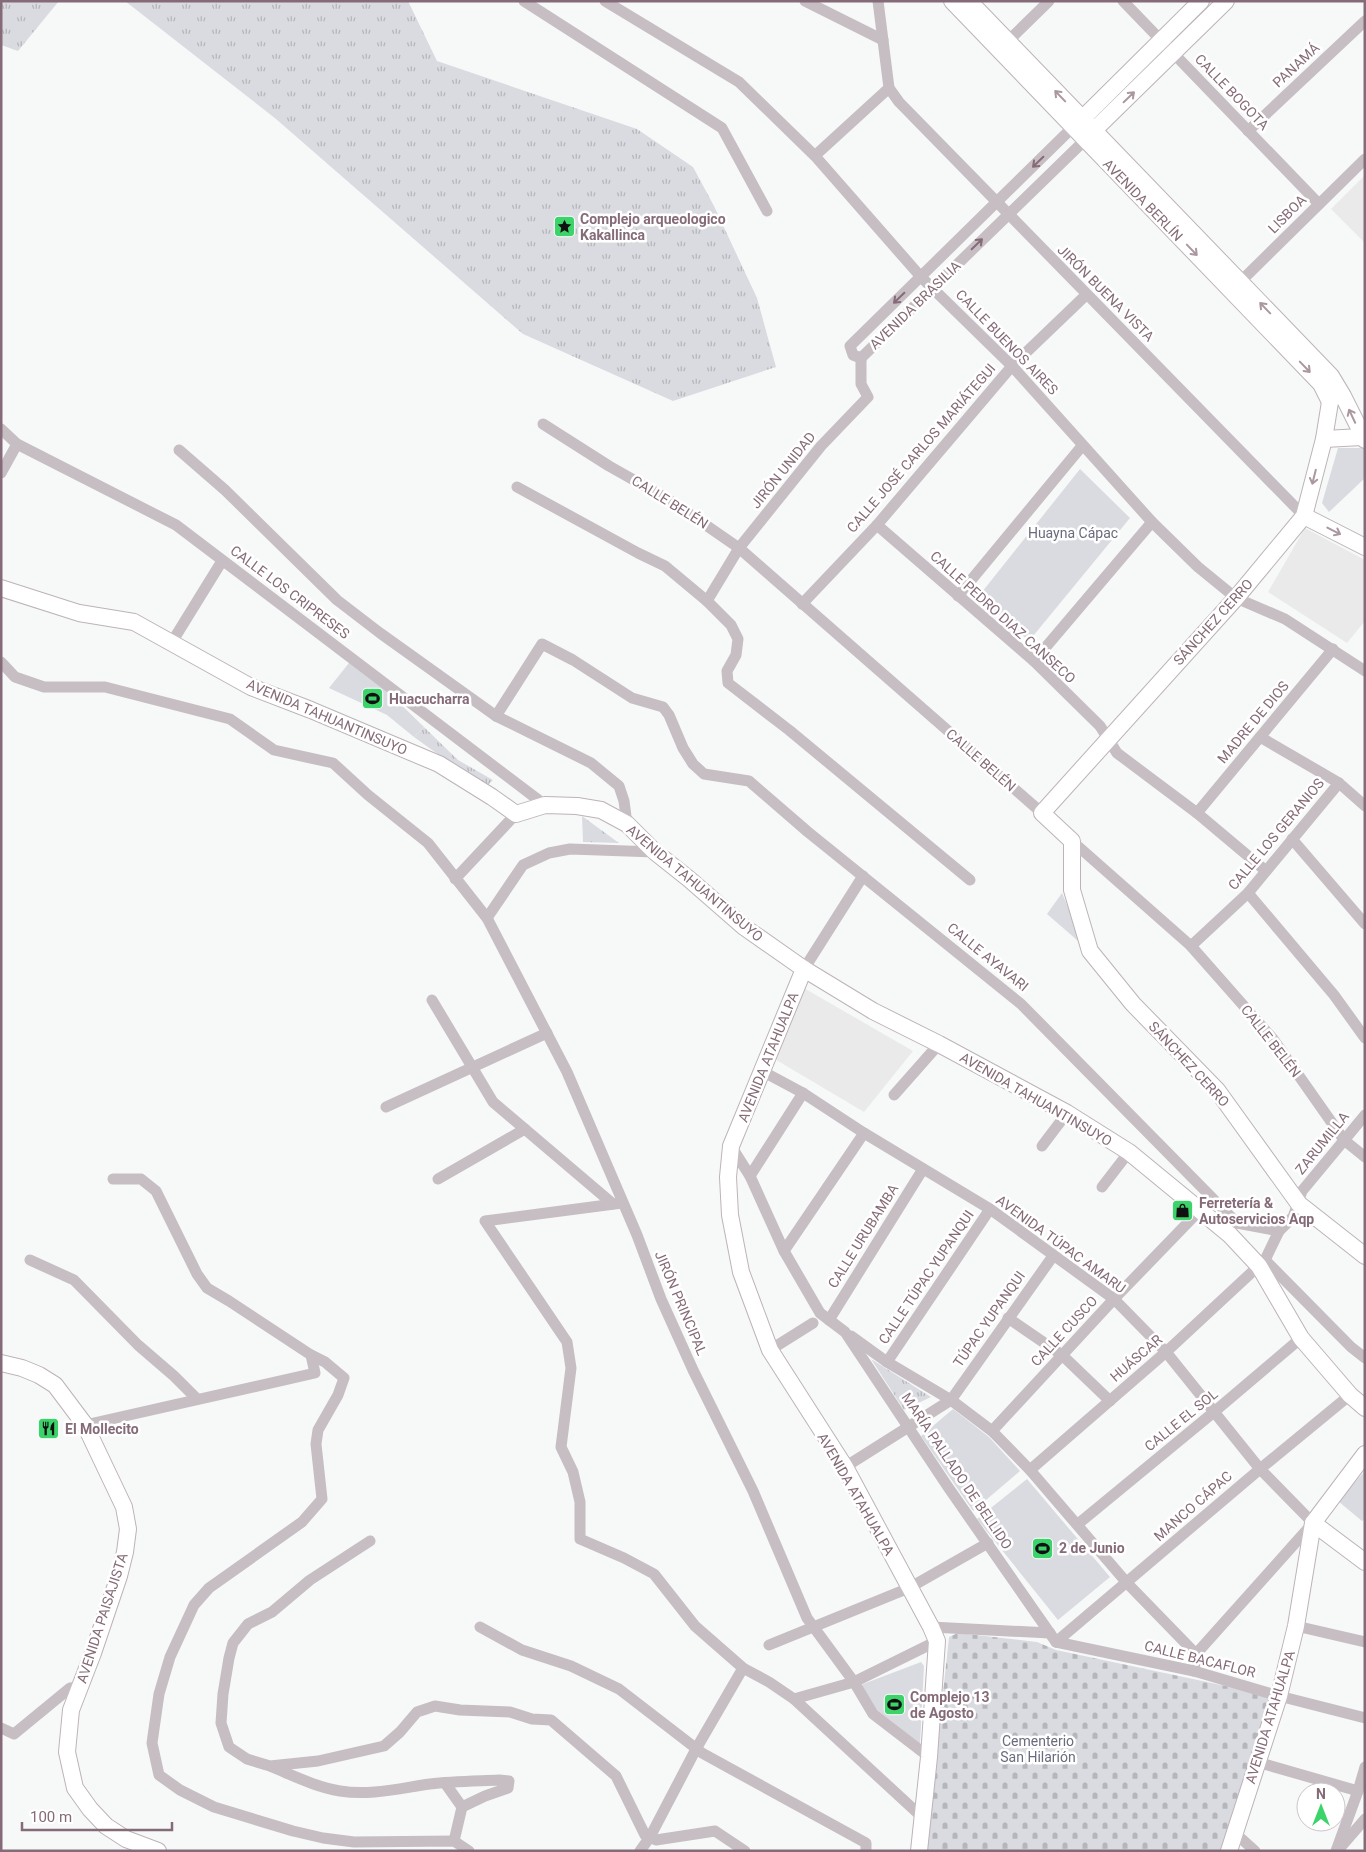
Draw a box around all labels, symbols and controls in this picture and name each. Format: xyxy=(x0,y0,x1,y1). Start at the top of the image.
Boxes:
street label: PANAMÁ xyxy=(1269,39,1323,91)
street label: CALLE BOGOTA xyxy=(1192,51,1272,133)
one-way arrow xyxy=(1054,89,1066,102)
one-way arrow xyxy=(1122,91,1134,103)
one-way arrow xyxy=(1032,155,1044,168)
street label: AVENIDA BERLÍN xyxy=(1100,155,1187,244)
street label: LISBOA xyxy=(1265,192,1309,236)
place label: Complejo arqueologico Kakallinca xyxy=(580,211,726,243)
place icon: Complejo arqueologico Kakallinca xyxy=(552,215,576,239)
one-way arrow xyxy=(971,239,983,251)
street label: JIRÓN BUENA VISTA xyxy=(1054,241,1158,345)
one-way arrow xyxy=(1186,244,1198,257)
street label: AVENIDA BRASILIA xyxy=(866,258,964,352)
street label: CALLE BUENOS AIRES xyxy=(953,286,1061,398)
one-way arrow xyxy=(893,292,905,304)
one-way arrow xyxy=(1259,301,1271,314)
street label: CALLE JOSÉ CARLOS MARIÁTEGUI xyxy=(843,360,999,536)
one-way arrow xyxy=(1299,361,1311,373)
one-way arrow xyxy=(1347,409,1357,424)
street label: JIRÓN UNIDAD xyxy=(747,428,819,511)
one-way arrow xyxy=(1309,469,1318,485)
street label: CALLE BELÉN xyxy=(629,471,712,532)
park label: Huayna Cápac xyxy=(1028,525,1118,541)
one-way arrow xyxy=(1327,526,1342,536)
street label: CALLE LOS CRIPRESES xyxy=(227,542,353,642)
street label: CALLE PEDRO DIAZ CANSECO xyxy=(927,548,1079,686)
street label: SÁNCHEZ CERRO xyxy=(1169,575,1256,668)
street label: AVENIDA TAHUANTINSUYO xyxy=(244,676,410,758)
street label: MADRE DE DIOS xyxy=(1214,678,1292,766)
sports icon: Huacucharra xyxy=(361,687,385,711)
place label: Huacucharra xyxy=(389,691,470,707)
street label: CALLE BELÉN xyxy=(943,725,1020,795)
street label: CALLE LOS GERANIOS xyxy=(1225,775,1327,893)
street label: AVENIDA TAHUANTINSUYO xyxy=(624,821,766,945)
street label: CALLE AYAVARI xyxy=(944,919,1032,995)
street label: AVENIDA ATAHUALPA xyxy=(735,990,801,1124)
street label: CALLE BELÉN xyxy=(1238,1001,1305,1080)
street label: SÁNCHEZ CERRO xyxy=(1146,1018,1233,1110)
street label: AVENIDA TAHUANTINSUYO xyxy=(957,1049,1115,1149)
street label: ZARUMILLA xyxy=(1292,1109,1352,1177)
street label: CALLE URUBAMBA xyxy=(825,1181,901,1291)
street label: AVENIDA TÚPAC AMARU xyxy=(993,1191,1129,1296)
place label: Ferretería & Autoservicios Aqp xyxy=(1199,1195,1314,1227)
shop icon: Ferretería & Autoservicios Aqp xyxy=(1171,1199,1195,1223)
street label: CALLE TÚPAC YUPANQUI xyxy=(874,1207,977,1347)
street label: JIRÓN PRINCIPAL xyxy=(652,1248,711,1358)
street label: TÚPAC YUPANQUI xyxy=(949,1267,1028,1370)
street label: CALLE CUSCO xyxy=(1027,1293,1101,1369)
street label: HUÁSCAR xyxy=(1106,1330,1165,1385)
street label: CALLE EL SOL xyxy=(1141,1385,1221,1454)
street label: MARÍA PALLADO DE BELLIDO xyxy=(899,1389,1016,1552)
restaurant icon: El Mollecito xyxy=(37,1417,61,1441)
place label: El Mollecito xyxy=(65,1421,139,1437)
street label: AVENIDA ATAHUALPA xyxy=(814,1430,898,1558)
street label: MANCO CÁPAC xyxy=(1150,1467,1235,1544)
sports icon: 2 de Junio xyxy=(1031,1536,1055,1560)
place label: 2 de Junio xyxy=(1059,1540,1125,1556)
street label: AVENIDA PAISAJISTA xyxy=(73,1551,131,1685)
street label: CALLE BACAFLOR xyxy=(1143,1637,1258,1681)
street label: AVENIDA ATAHUALPA xyxy=(1242,1648,1298,1786)
place label: Complejo 13 de Agosto xyxy=(910,1689,989,1721)
sports icon: Complejo 13 de Agosto xyxy=(882,1693,906,1717)
park label: Cementerio San Hilarión xyxy=(1000,1733,1076,1765)
north arrow xyxy=(1296,1782,1346,1832)
text: N xyxy=(1316,1786,1326,1802)
scale bar xyxy=(22,1800,172,1832)
text: 100 m xyxy=(30,1808,72,1826)

